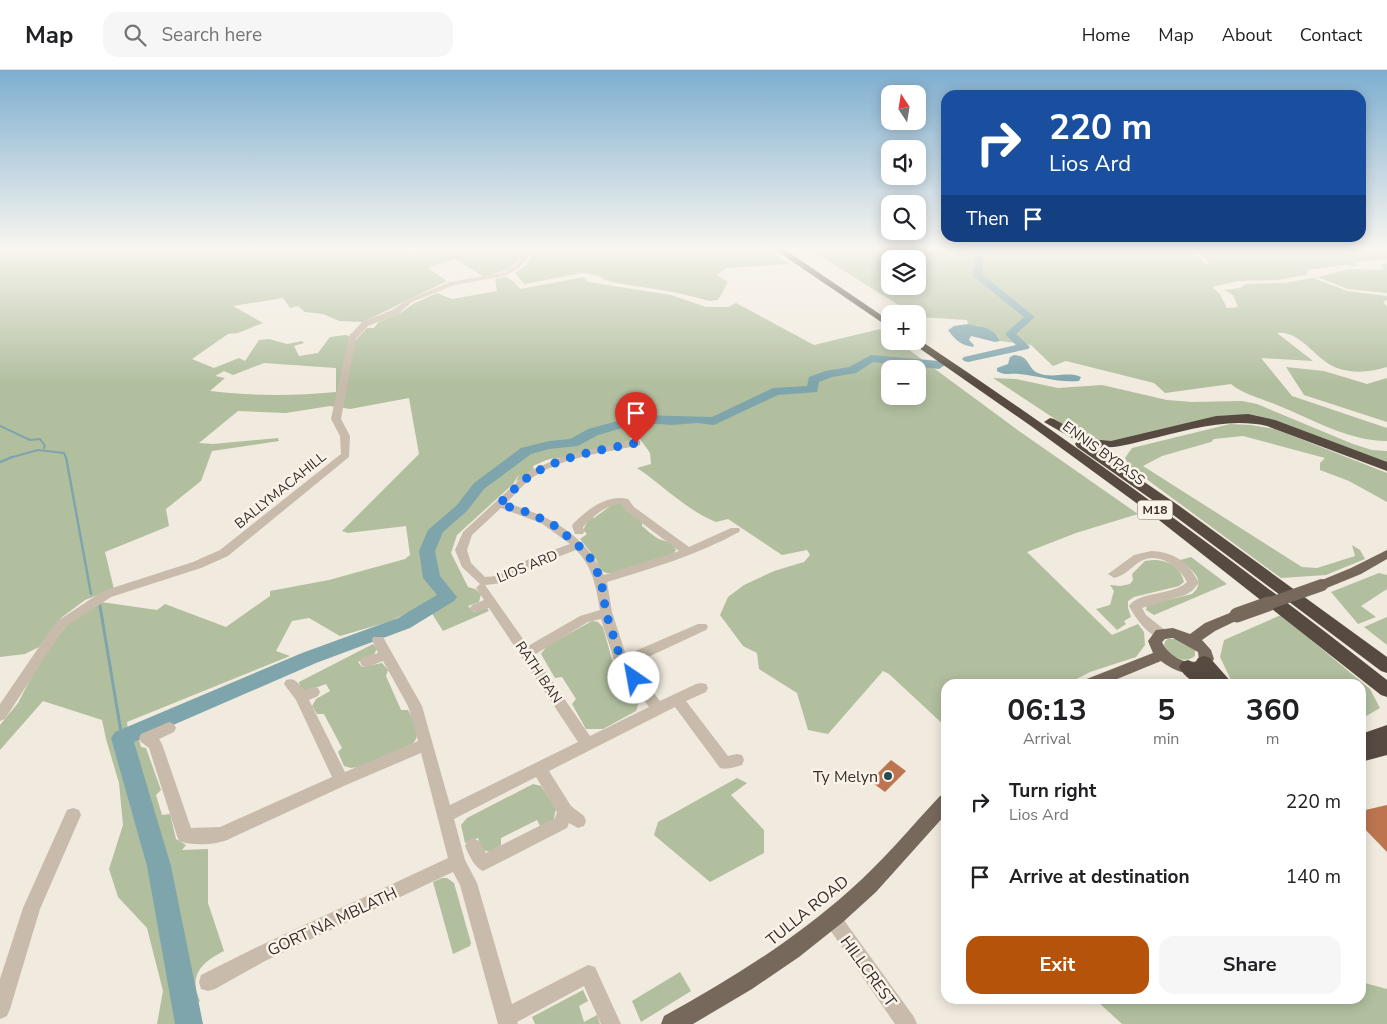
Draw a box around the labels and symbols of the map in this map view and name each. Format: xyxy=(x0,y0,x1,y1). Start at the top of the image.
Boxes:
north arrow xyxy=(881,85,926,130)
pin xyxy=(615,392,657,443)
street label: ENNIS BYPASS xyxy=(1059,417,1149,490)
street label: BALLYMACAHILL xyxy=(231,447,330,533)
road number: M18 xyxy=(1138,500,1172,520)
street label: LIOS ARD xyxy=(494,546,560,587)
street label: RATH BAN xyxy=(511,638,566,707)
position arrow xyxy=(607,651,659,703)
place label: Ty Melyn xyxy=(813,766,878,788)
marker: Ty Melyn xyxy=(882,770,894,782)
street label: TULLA ROAD xyxy=(762,871,854,951)
street label: GORT NA MBLATH xyxy=(264,882,401,962)
street label: HILLCREST xyxy=(835,932,902,1012)

